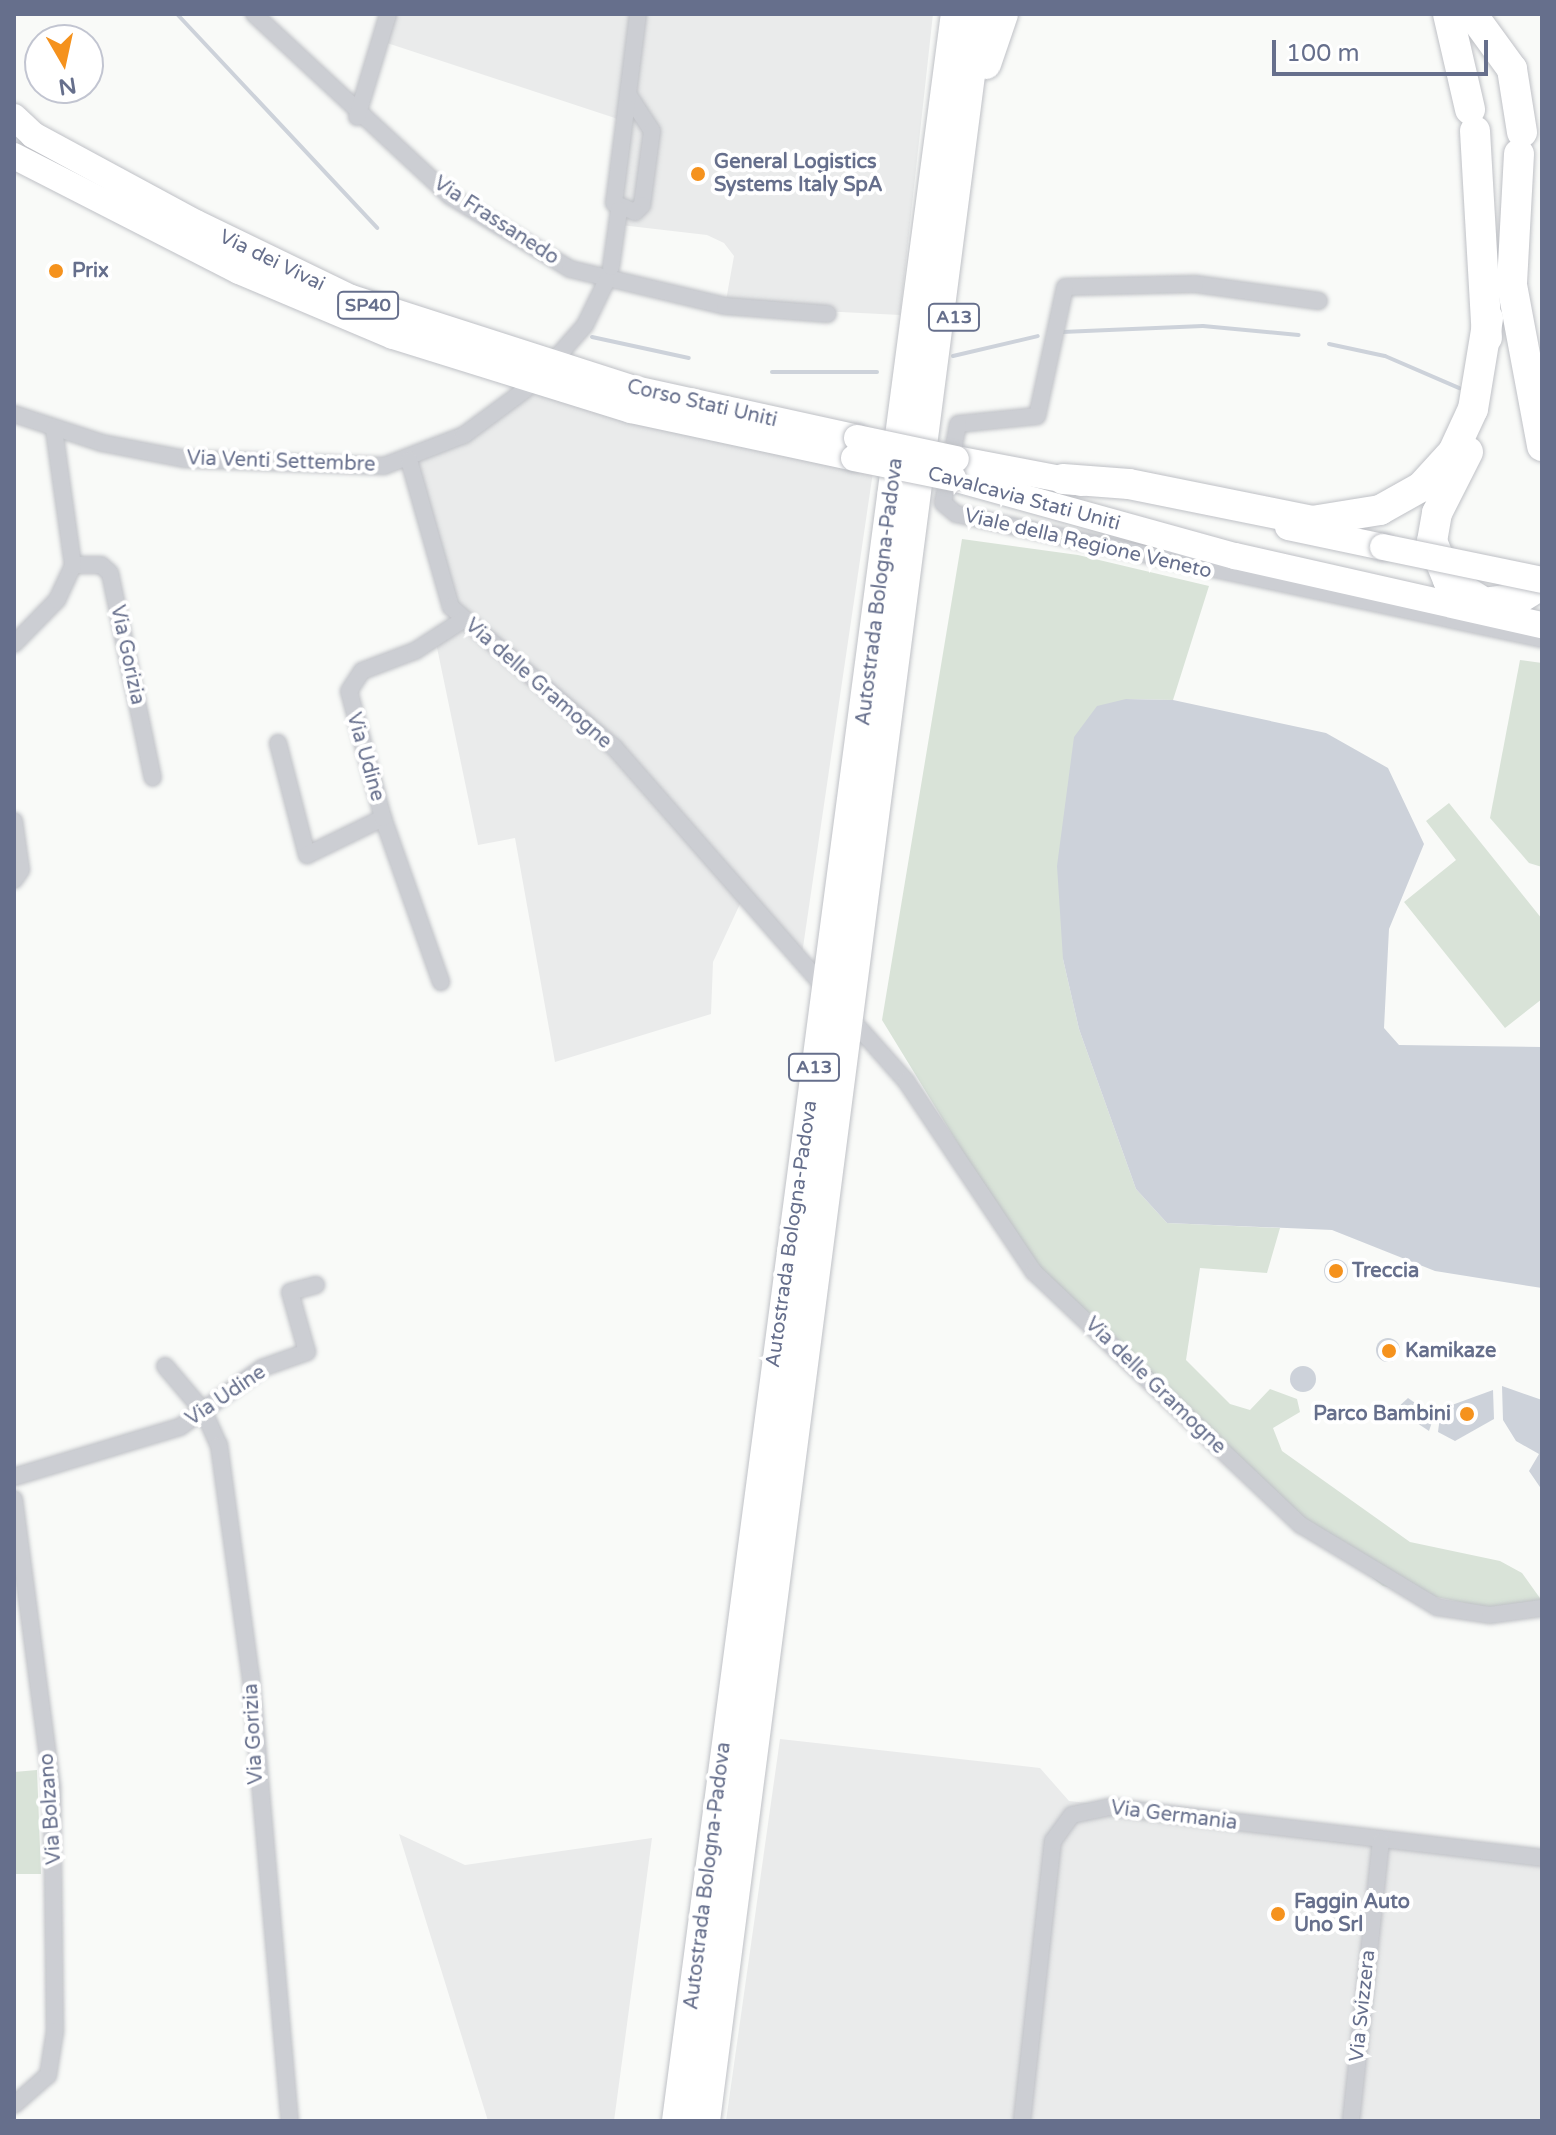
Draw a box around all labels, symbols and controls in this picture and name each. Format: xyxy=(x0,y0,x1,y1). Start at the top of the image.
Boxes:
north arrow xyxy=(24,24,104,104)
scale bar xyxy=(1276,24,1492,74)
text: 100 m xyxy=(1286,39,1360,68)
text: N xyxy=(57,72,78,100)
place label: General Logistics Systems Italy SpA xyxy=(714,150,883,197)
marker: General Logistics Systems Italy SpA xyxy=(689,165,707,183)
street label: Via Frassanedo xyxy=(429,172,563,270)
street label: Via dei Vivai xyxy=(215,225,329,297)
place label: Prix xyxy=(72,259,109,283)
marker: Prix xyxy=(47,262,65,280)
road number: SP40 xyxy=(336,291,400,319)
road number: A13 xyxy=(926,303,982,331)
street label: Corso Stati Uniti xyxy=(625,375,779,433)
street label: Via Venti Settembre xyxy=(186,447,376,477)
street label: Autostrada Bologna-Padova xyxy=(852,457,908,727)
street label: Cavalcavia Stati Uniti xyxy=(925,462,1123,536)
street label: Viale della Regione Veneto xyxy=(962,504,1214,584)
street label: Via Gorizia xyxy=(105,603,149,707)
street label: Via delle Gramogne xyxy=(460,614,616,754)
street label: Via Udine xyxy=(341,710,389,804)
road number: A13 xyxy=(786,1053,842,1081)
street label: Autostrada Bologna-Padova xyxy=(761,1099,823,1369)
place label: Treccia xyxy=(1352,1259,1419,1283)
marker: Treccia xyxy=(1327,1262,1345,1280)
street label: Via delle Gramogne xyxy=(1080,1313,1230,1459)
place label: Kamikaze xyxy=(1405,1339,1496,1363)
marker: Kamikaze xyxy=(1380,1342,1398,1360)
street label: Via Udine xyxy=(182,1361,270,1431)
place label: Parco Bambini xyxy=(1313,1402,1451,1426)
marker: Parco Bambini xyxy=(1458,1405,1476,1423)
street label: Via Gorizia xyxy=(239,1683,269,1785)
street label: Autostrada Bologna-Padova xyxy=(680,1741,736,2011)
street label: Via Bolzano xyxy=(35,1753,67,1865)
street label: Via Germania xyxy=(1109,1796,1239,1836)
place label: Faggin Auto Uno Srl xyxy=(1294,1890,1410,1937)
marker: Faggin Auto Uno Srl xyxy=(1269,1905,1287,1923)
street label: Via Svizzera xyxy=(1345,1949,1381,2063)

